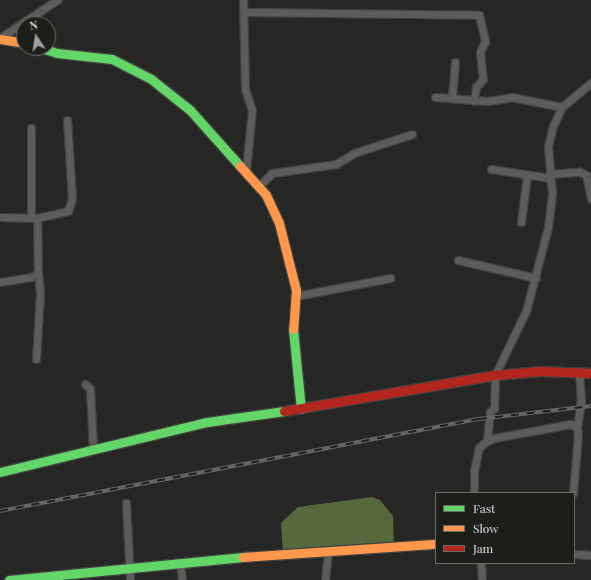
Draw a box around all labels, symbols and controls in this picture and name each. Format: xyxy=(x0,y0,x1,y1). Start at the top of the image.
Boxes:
north arrow xyxy=(16,16,56,56)
text: N xyxy=(28,17,39,33)
legend xyxy=(435,492,575,564)
text: Fast xyxy=(473,500,495,516)
text: Slow xyxy=(473,520,499,536)
text: Jam xyxy=(473,540,493,556)

